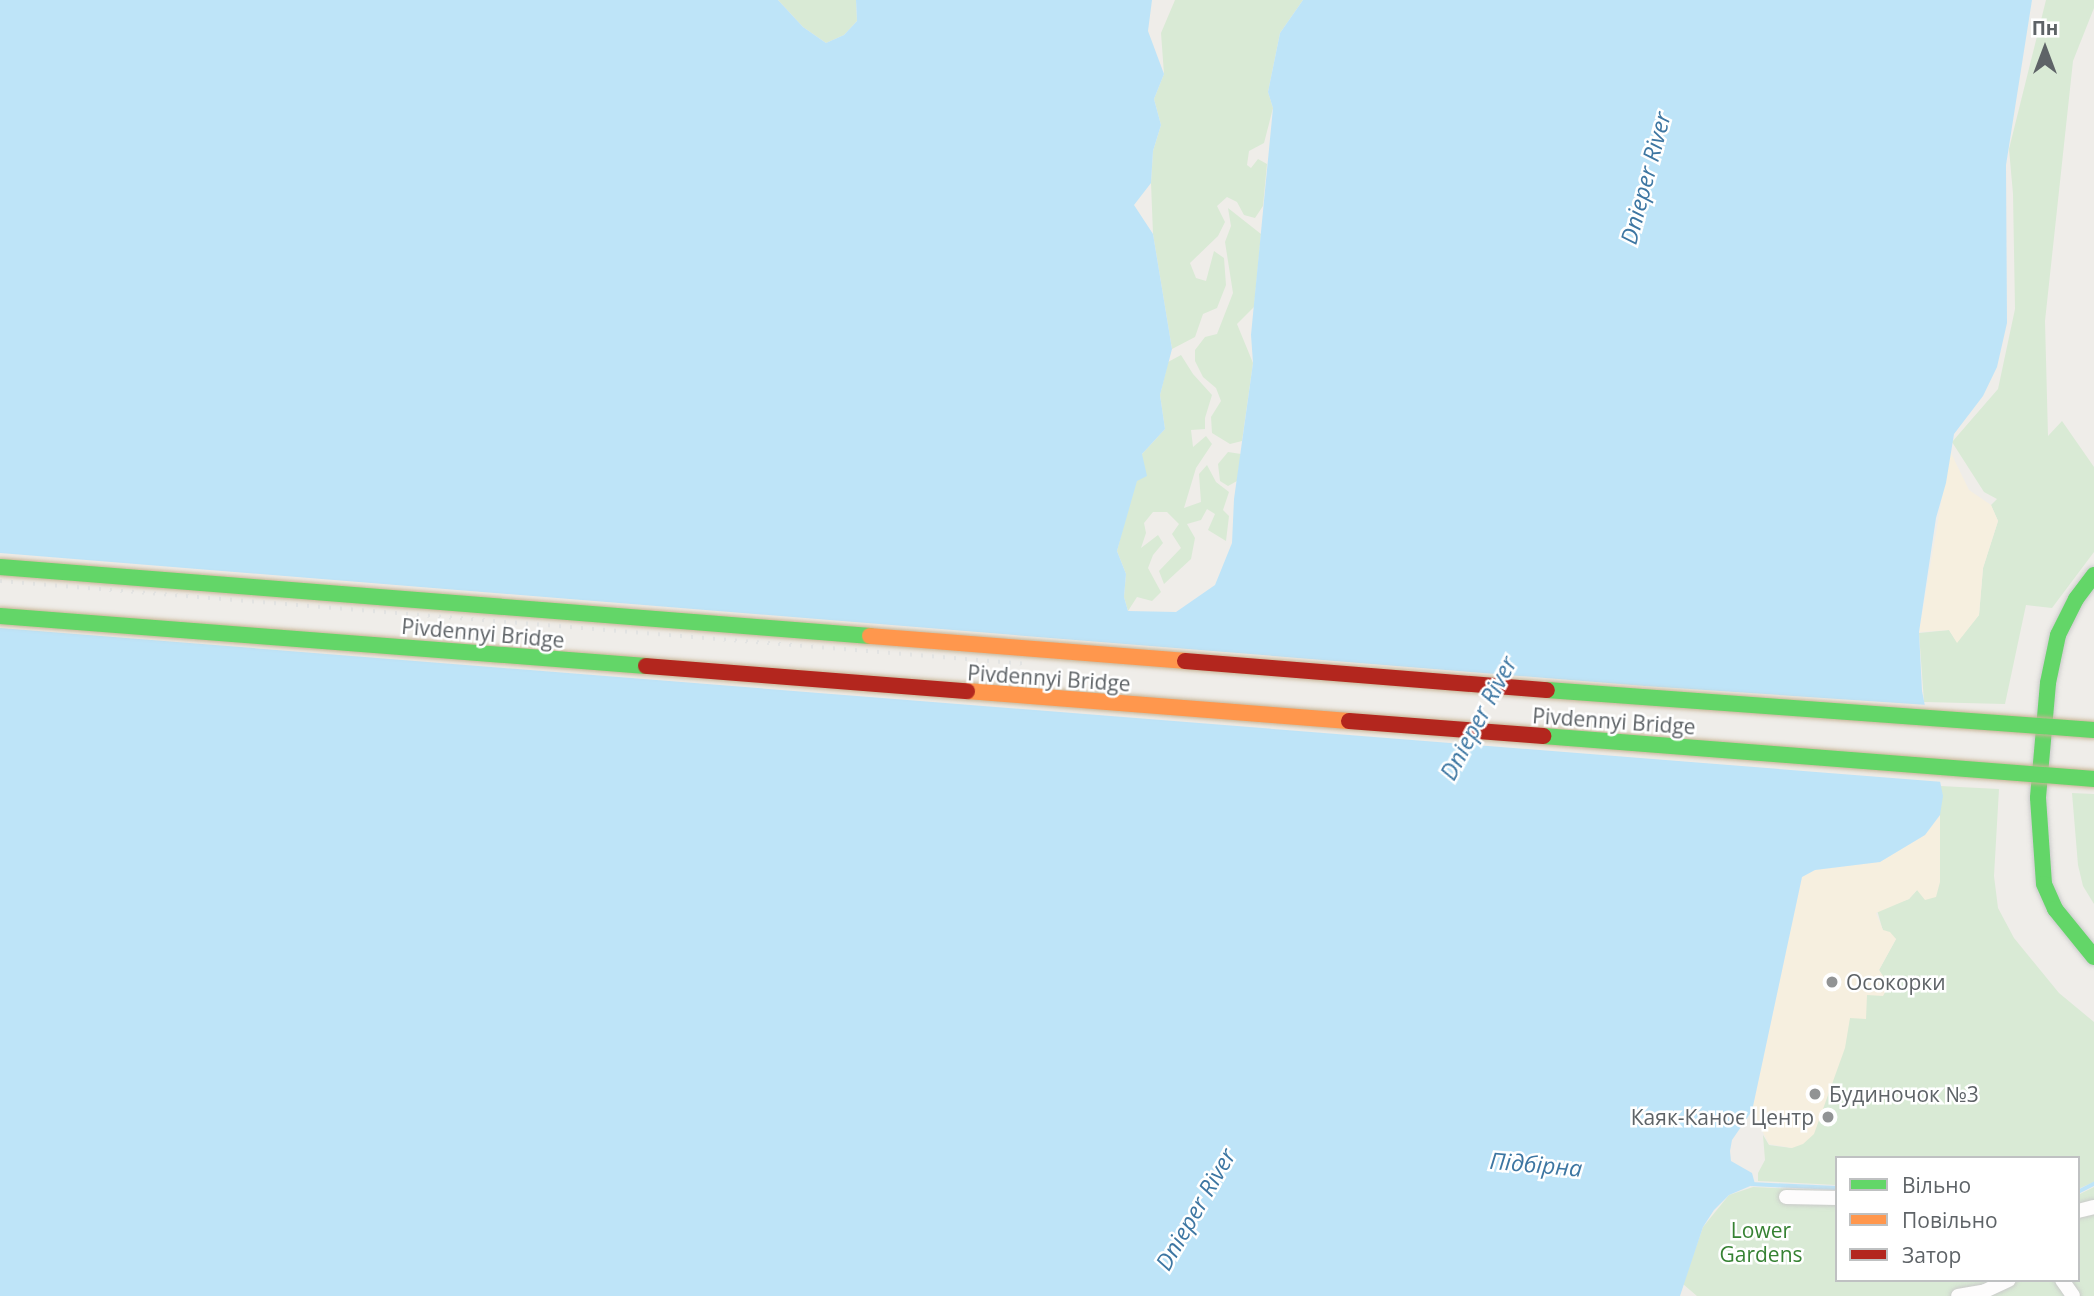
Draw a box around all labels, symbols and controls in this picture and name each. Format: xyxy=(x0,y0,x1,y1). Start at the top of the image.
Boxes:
north arrow xyxy=(2010,14,2080,84)
text: Пн xyxy=(2032,15,2058,41)
water label: Dnieper River xyxy=(1614,109,1676,247)
street label: Pivdennyi Bridge xyxy=(400,613,566,653)
water label: Dnieper River xyxy=(1434,652,1522,784)
street label: Pivdennyi Bridge xyxy=(967,660,1131,696)
street label: Pivdennyi Bridge xyxy=(1532,703,1696,739)
place label: Осокорки xyxy=(1846,969,1946,995)
marker: Осокорки xyxy=(1824,974,1840,990)
place label: Будиночок №3 xyxy=(1829,1081,1979,1107)
marker: Будиночок №3 xyxy=(1807,1086,1823,1102)
place label: Каяк-Каноє Центр xyxy=(1631,1104,1814,1130)
marker: Каяк-Каноє Центр xyxy=(1820,1109,1836,1125)
water label: Dnieper River xyxy=(1149,1143,1241,1275)
water label: Підбірна xyxy=(1489,1146,1583,1182)
legend xyxy=(1835,1156,2080,1282)
text: Вільно xyxy=(1902,1171,1971,1199)
text: Повільно xyxy=(1902,1206,1998,1234)
park label: Lower Gardens xyxy=(1719,1217,1803,1267)
text: Затор xyxy=(1902,1241,1961,1269)

